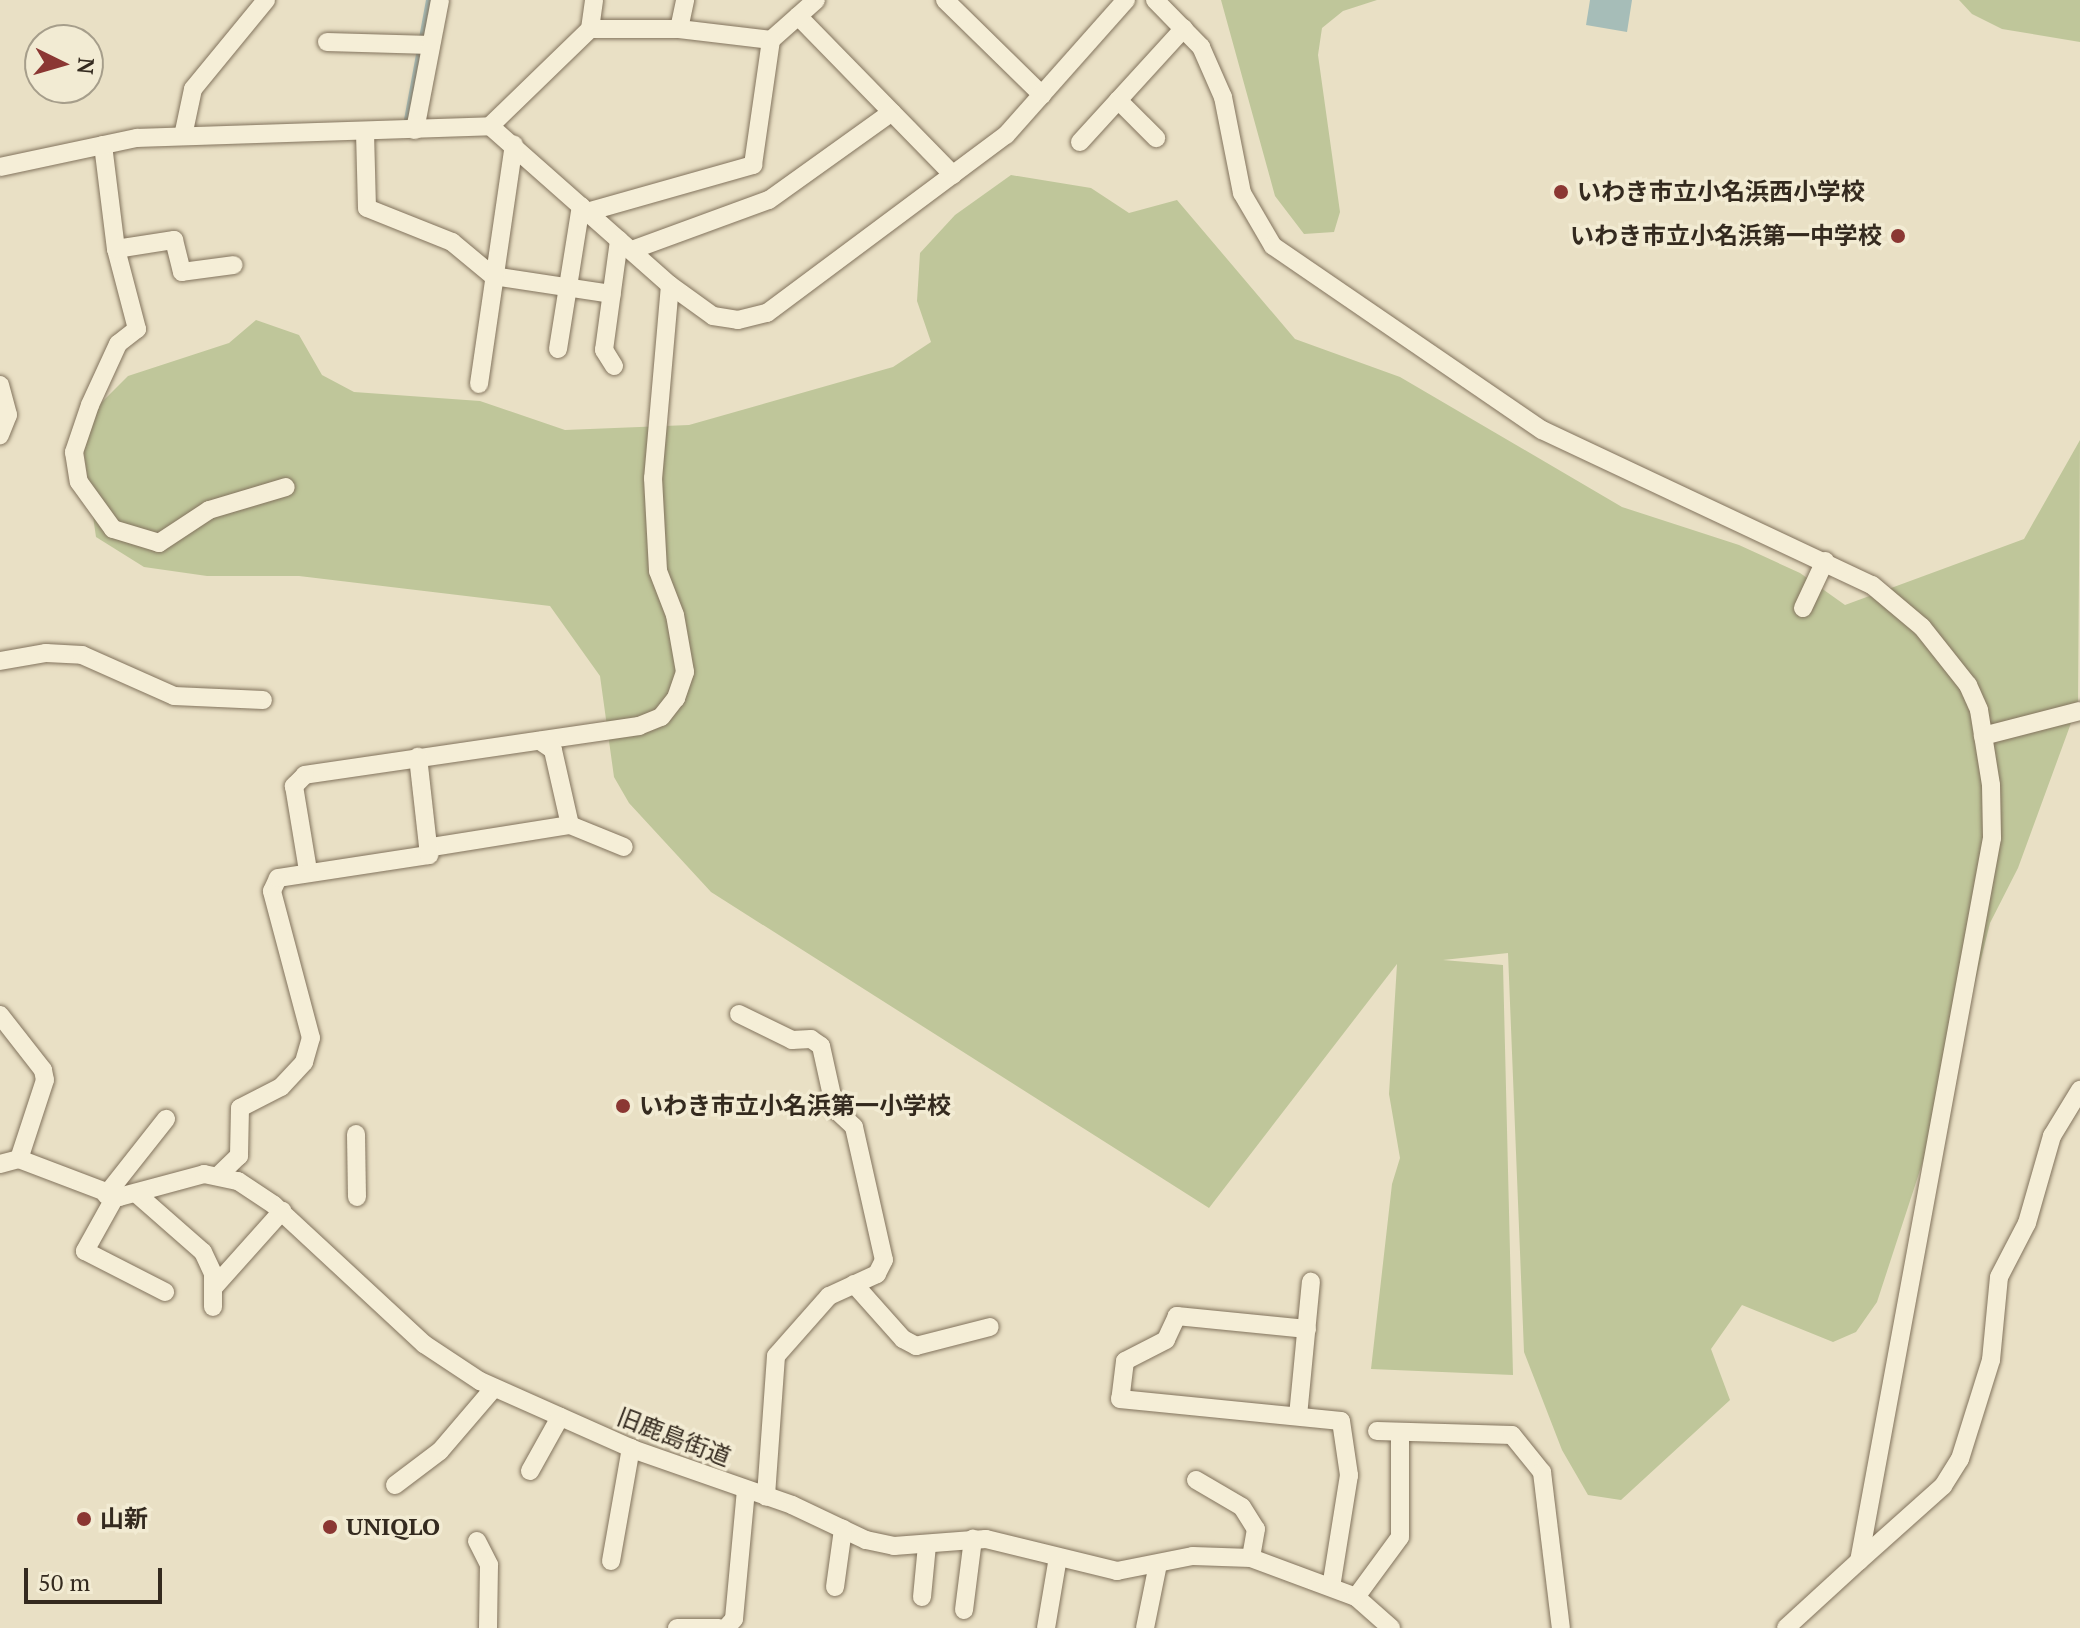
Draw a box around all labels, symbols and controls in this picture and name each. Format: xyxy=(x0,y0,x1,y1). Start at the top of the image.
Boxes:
north arrow xyxy=(24,24,104,104)
text: N xyxy=(71,56,102,76)
place label: いわき市立小名浜西小学校 xyxy=(1577,178,1865,206)
marker: いわき市立小名浜西小学校 xyxy=(1552,183,1570,201)
place label: いわき市立小名浜第一中学校 xyxy=(1570,222,1882,250)
marker: いわき市立小名浜第一中学校 xyxy=(1889,227,1907,245)
place label: いわき市立小名浜第一小学校 xyxy=(639,1092,951,1120)
marker: いわき市立小名浜第一小学校 xyxy=(614,1097,632,1115)
street label: 旧鹿島街道 xyxy=(613,1402,735,1472)
place label: 山新 xyxy=(100,1505,148,1533)
marker: 山新 xyxy=(75,1510,93,1528)
place label: UNIQLO xyxy=(346,1513,440,1541)
marker: UNIQLO xyxy=(321,1518,339,1536)
scale bar xyxy=(28,1552,166,1602)
text: 50 m xyxy=(38,1566,90,1598)

